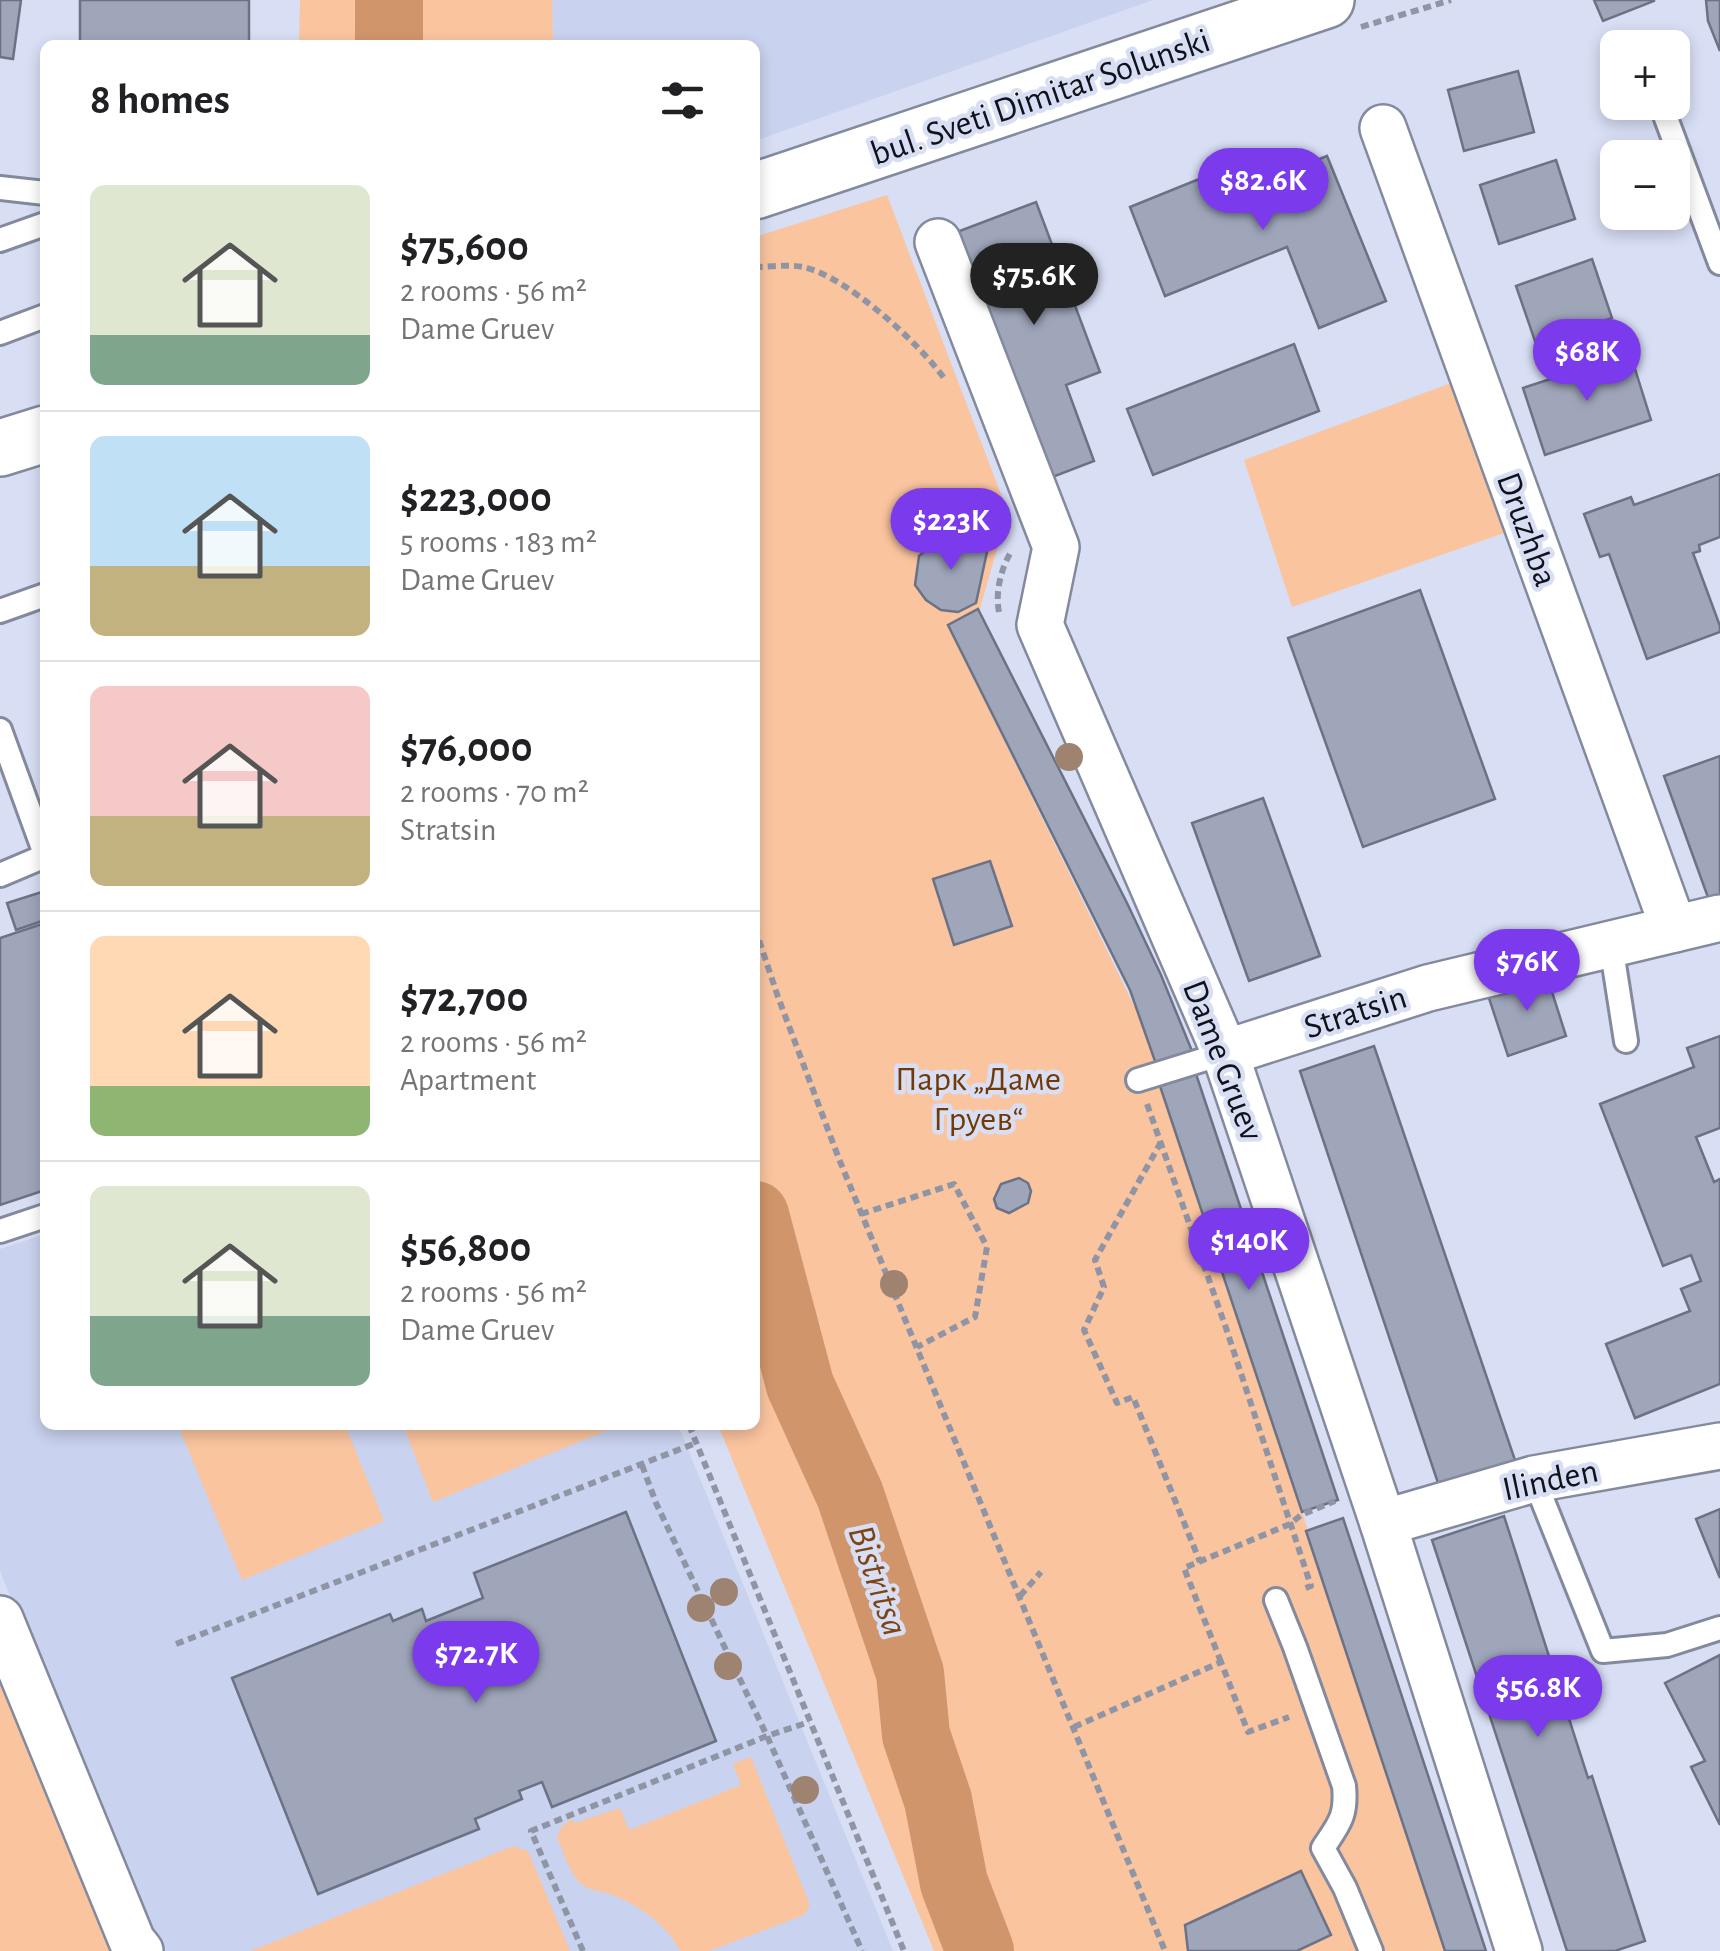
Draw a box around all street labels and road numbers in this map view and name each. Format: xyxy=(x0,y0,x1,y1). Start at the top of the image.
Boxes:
street label: bul. Sveti Dimitar Solunski xyxy=(866,23,1215,172)
street label: Druzhba xyxy=(1490,468,1563,591)
street label: Dame Gruev xyxy=(1176,976,1269,1146)
street label: Stratsin xyxy=(1300,979,1411,1045)
street label: Ilinden xyxy=(1499,1453,1601,1508)

